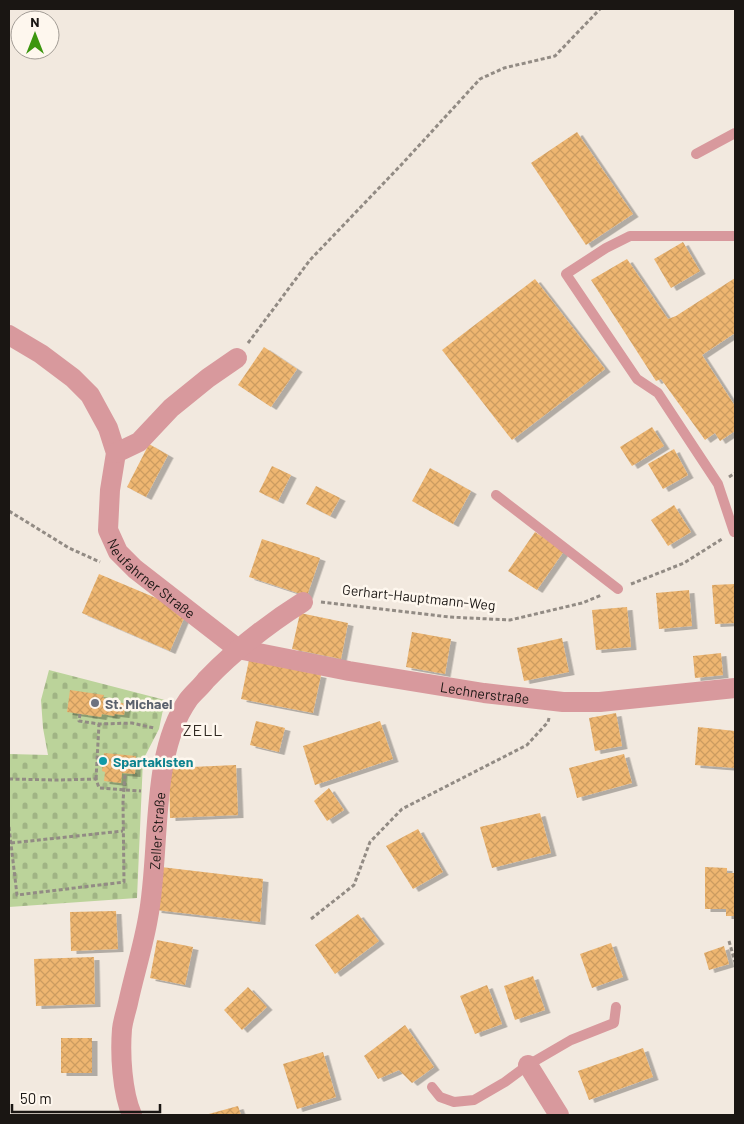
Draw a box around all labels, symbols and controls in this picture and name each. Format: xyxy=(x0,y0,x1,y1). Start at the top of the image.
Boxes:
north arrow xyxy=(10,10,60,60)
text: N xyxy=(30,13,40,30)
street label: Neufahrner Straße xyxy=(104,536,199,621)
street label: Gerhart-Hauptmann-Weg xyxy=(342,580,496,614)
street label: Lechnerstraße xyxy=(439,678,530,707)
place label: St. Michael xyxy=(105,695,172,712)
marker: St. Michael xyxy=(89,697,101,709)
district label: ZELL xyxy=(183,720,223,739)
place label: Spartakisten xyxy=(113,753,193,770)
marker: Spartakisten xyxy=(97,755,109,767)
street label: Zeller Straße xyxy=(145,791,168,870)
scale bar xyxy=(12,1082,160,1114)
text: 50 m xyxy=(20,1089,52,1107)

